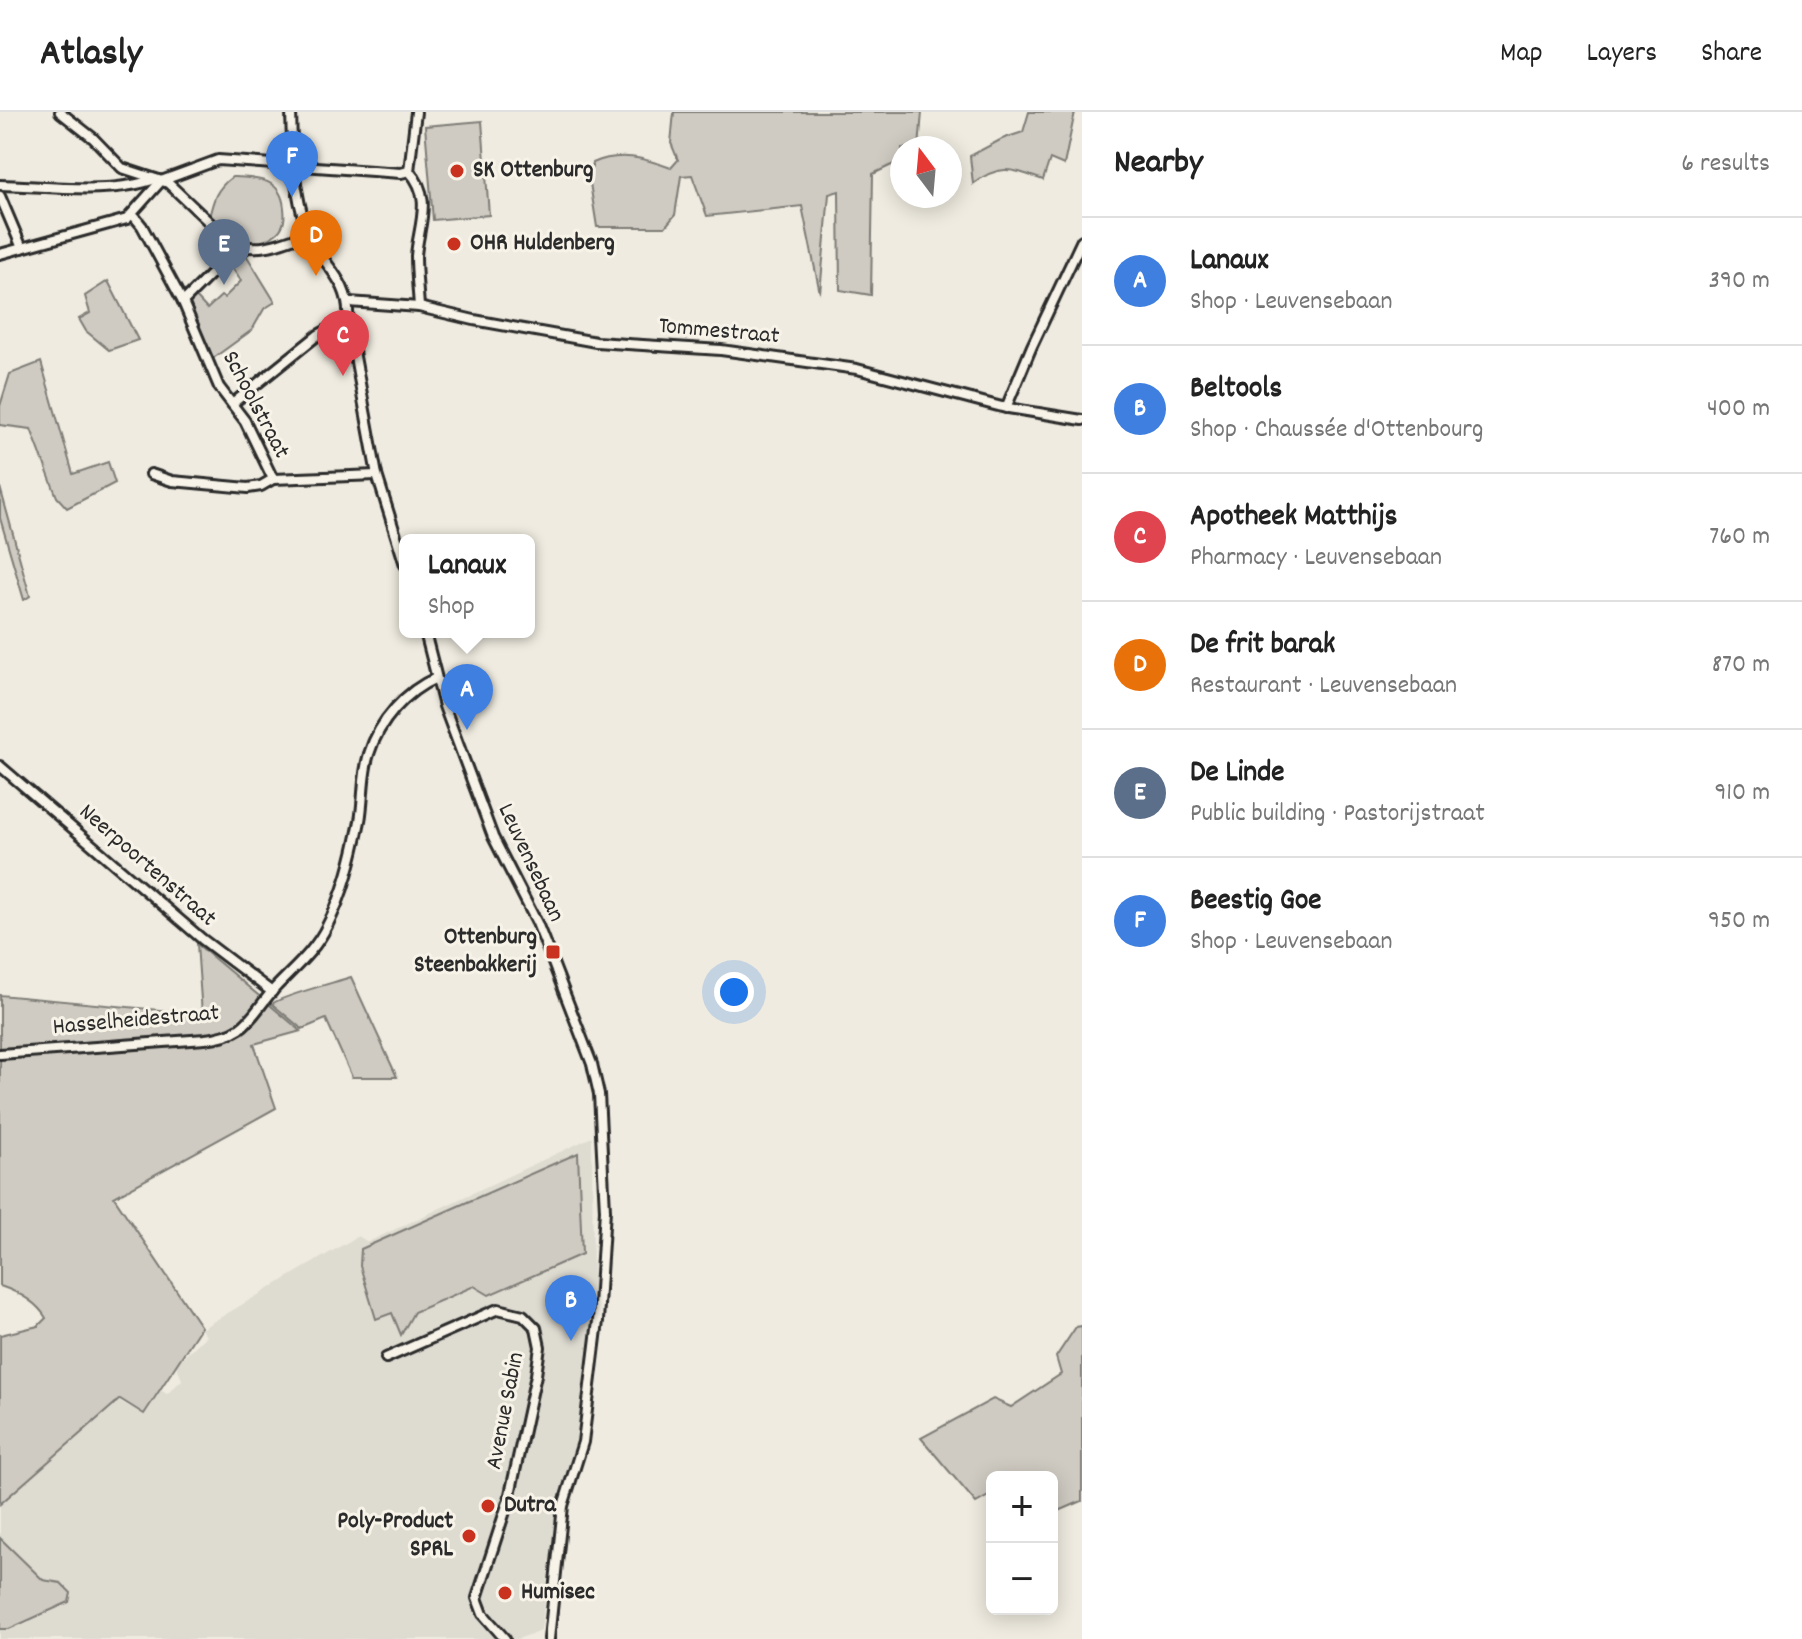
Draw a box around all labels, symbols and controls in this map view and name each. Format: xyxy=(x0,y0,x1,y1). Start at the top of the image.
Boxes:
text: Atlasly xyxy=(40,28,142,83)
text: Map xyxy=(1500,35,1543,75)
text: Layers xyxy=(1587,35,1657,75)
text: Share xyxy=(1701,35,1762,75)
pin: F xyxy=(266,131,318,197)
north arrow xyxy=(890,136,962,208)
text: Nearby xyxy=(1114,140,1203,189)
text: 6 results xyxy=(1681,146,1770,183)
place label: SK Ottenburg xyxy=(473,154,593,188)
marker: SK Ottenburg xyxy=(448,162,466,180)
pin: D xyxy=(290,210,342,276)
pin: E xyxy=(198,219,250,285)
place label: OHR Huldenberg xyxy=(470,227,615,261)
marker: OHR Huldenberg xyxy=(445,235,463,253)
text: Lanaux xyxy=(1190,241,1268,284)
text: A xyxy=(1133,263,1147,300)
text: 390 m xyxy=(1709,263,1770,300)
text: Shop · Leuvensebaan xyxy=(1190,284,1392,321)
pin: C xyxy=(317,310,369,376)
street label: Tommestraat xyxy=(657,310,781,354)
street label: Schoolstraat xyxy=(212,345,298,465)
text: Beltools xyxy=(1190,369,1282,412)
text: B xyxy=(1134,391,1146,428)
text: 400 m xyxy=(1707,391,1770,428)
text: Shop · Chaussée d'Ottenbourg xyxy=(1190,412,1483,449)
text: Apotheek Matthijs xyxy=(1190,497,1397,540)
text: C xyxy=(1134,519,1146,556)
text: 760 m xyxy=(1709,519,1770,556)
popup xyxy=(399,534,535,638)
text: Pharmacy · Leuvensebaan xyxy=(1190,540,1442,577)
text: Lanaux xyxy=(428,546,506,589)
text: Shop xyxy=(428,589,475,626)
text: De frit barak xyxy=(1190,625,1335,668)
text: D xyxy=(1133,647,1147,684)
text: 870 m xyxy=(1712,647,1770,684)
pin: A xyxy=(441,664,493,730)
text: Restaurant · Leuvensebaan xyxy=(1190,668,1457,705)
text: De Linde xyxy=(1190,753,1284,796)
text: E xyxy=(1134,775,1146,812)
text: 910 m xyxy=(1714,775,1770,812)
street label: Neerpoortenstraat xyxy=(71,796,224,936)
text: Public building · Pastorijstraat xyxy=(1190,796,1485,833)
street label: Leuvensebaan xyxy=(488,798,572,928)
text: Beestig Goe xyxy=(1190,881,1322,924)
text: F xyxy=(1134,903,1146,940)
text: 950 m xyxy=(1708,903,1770,940)
place label: Ottenburg Steenbakkerij xyxy=(414,921,537,983)
text: Shop · Leuvensebaan xyxy=(1190,924,1392,961)
marker: Ottenburg Steenbakkerij xyxy=(544,943,562,961)
your location xyxy=(714,972,754,1012)
street label: Hasselheidestraat xyxy=(51,997,221,1045)
pin: B xyxy=(545,1275,597,1341)
street label: Avenue Sabin xyxy=(478,1349,534,1473)
map controls xyxy=(986,1471,1058,1615)
button: + xyxy=(986,1471,1058,1543)
place label: Dutra xyxy=(504,1489,556,1523)
marker: Dutra xyxy=(479,1497,497,1515)
place label: Poly-Product SPRL xyxy=(337,1505,453,1567)
marker: Poly-Product SPRL xyxy=(460,1527,478,1545)
button: − xyxy=(986,1543,1058,1615)
place label: Humisec xyxy=(521,1576,595,1610)
marker: Humisec xyxy=(496,1584,514,1602)

